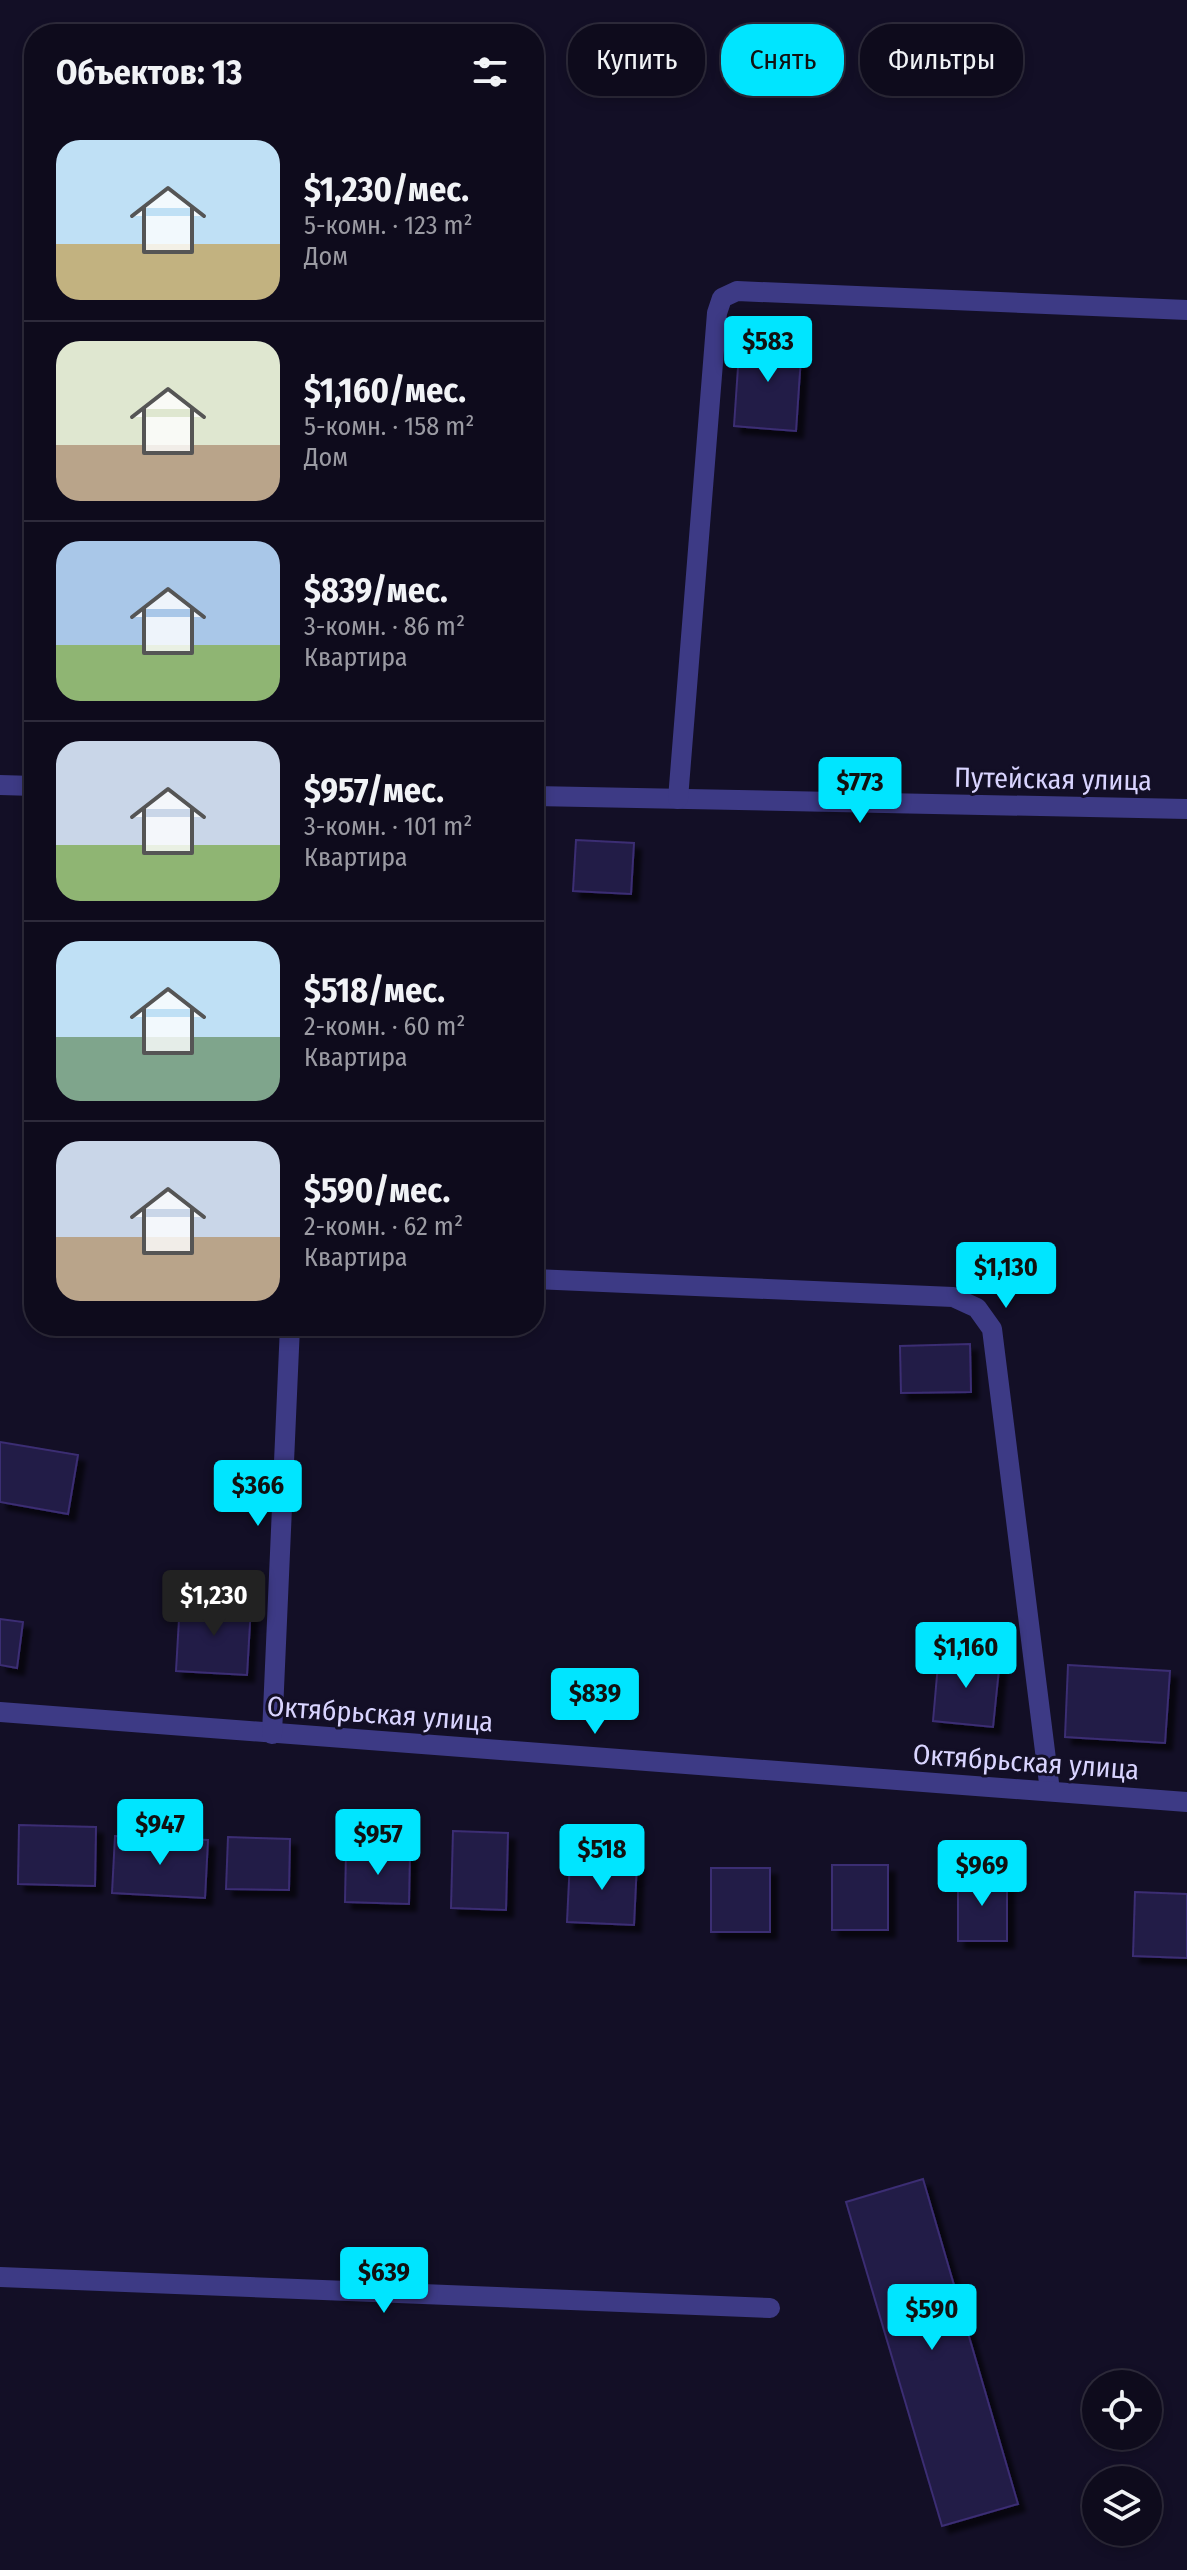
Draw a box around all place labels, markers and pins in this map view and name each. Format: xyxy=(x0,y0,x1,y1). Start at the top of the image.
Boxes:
pin: $583 xyxy=(721,316,815,384)
pin: $773 xyxy=(813,757,907,825)
pin: $1,130 xyxy=(941,1242,1071,1310)
pin: $366 xyxy=(211,1460,305,1528)
pin: $1,230 xyxy=(149,1570,279,1638)
pin: $1,160 xyxy=(901,1622,1031,1690)
pin: $839 xyxy=(548,1668,642,1736)
pin: $947 xyxy=(113,1799,207,1867)
pin: $957 xyxy=(331,1809,425,1877)
pin: $518 xyxy=(555,1824,649,1892)
pin: $969 xyxy=(935,1840,1029,1908)
pin: $639 xyxy=(337,2247,431,2315)
pin: $590 xyxy=(885,2284,979,2352)

